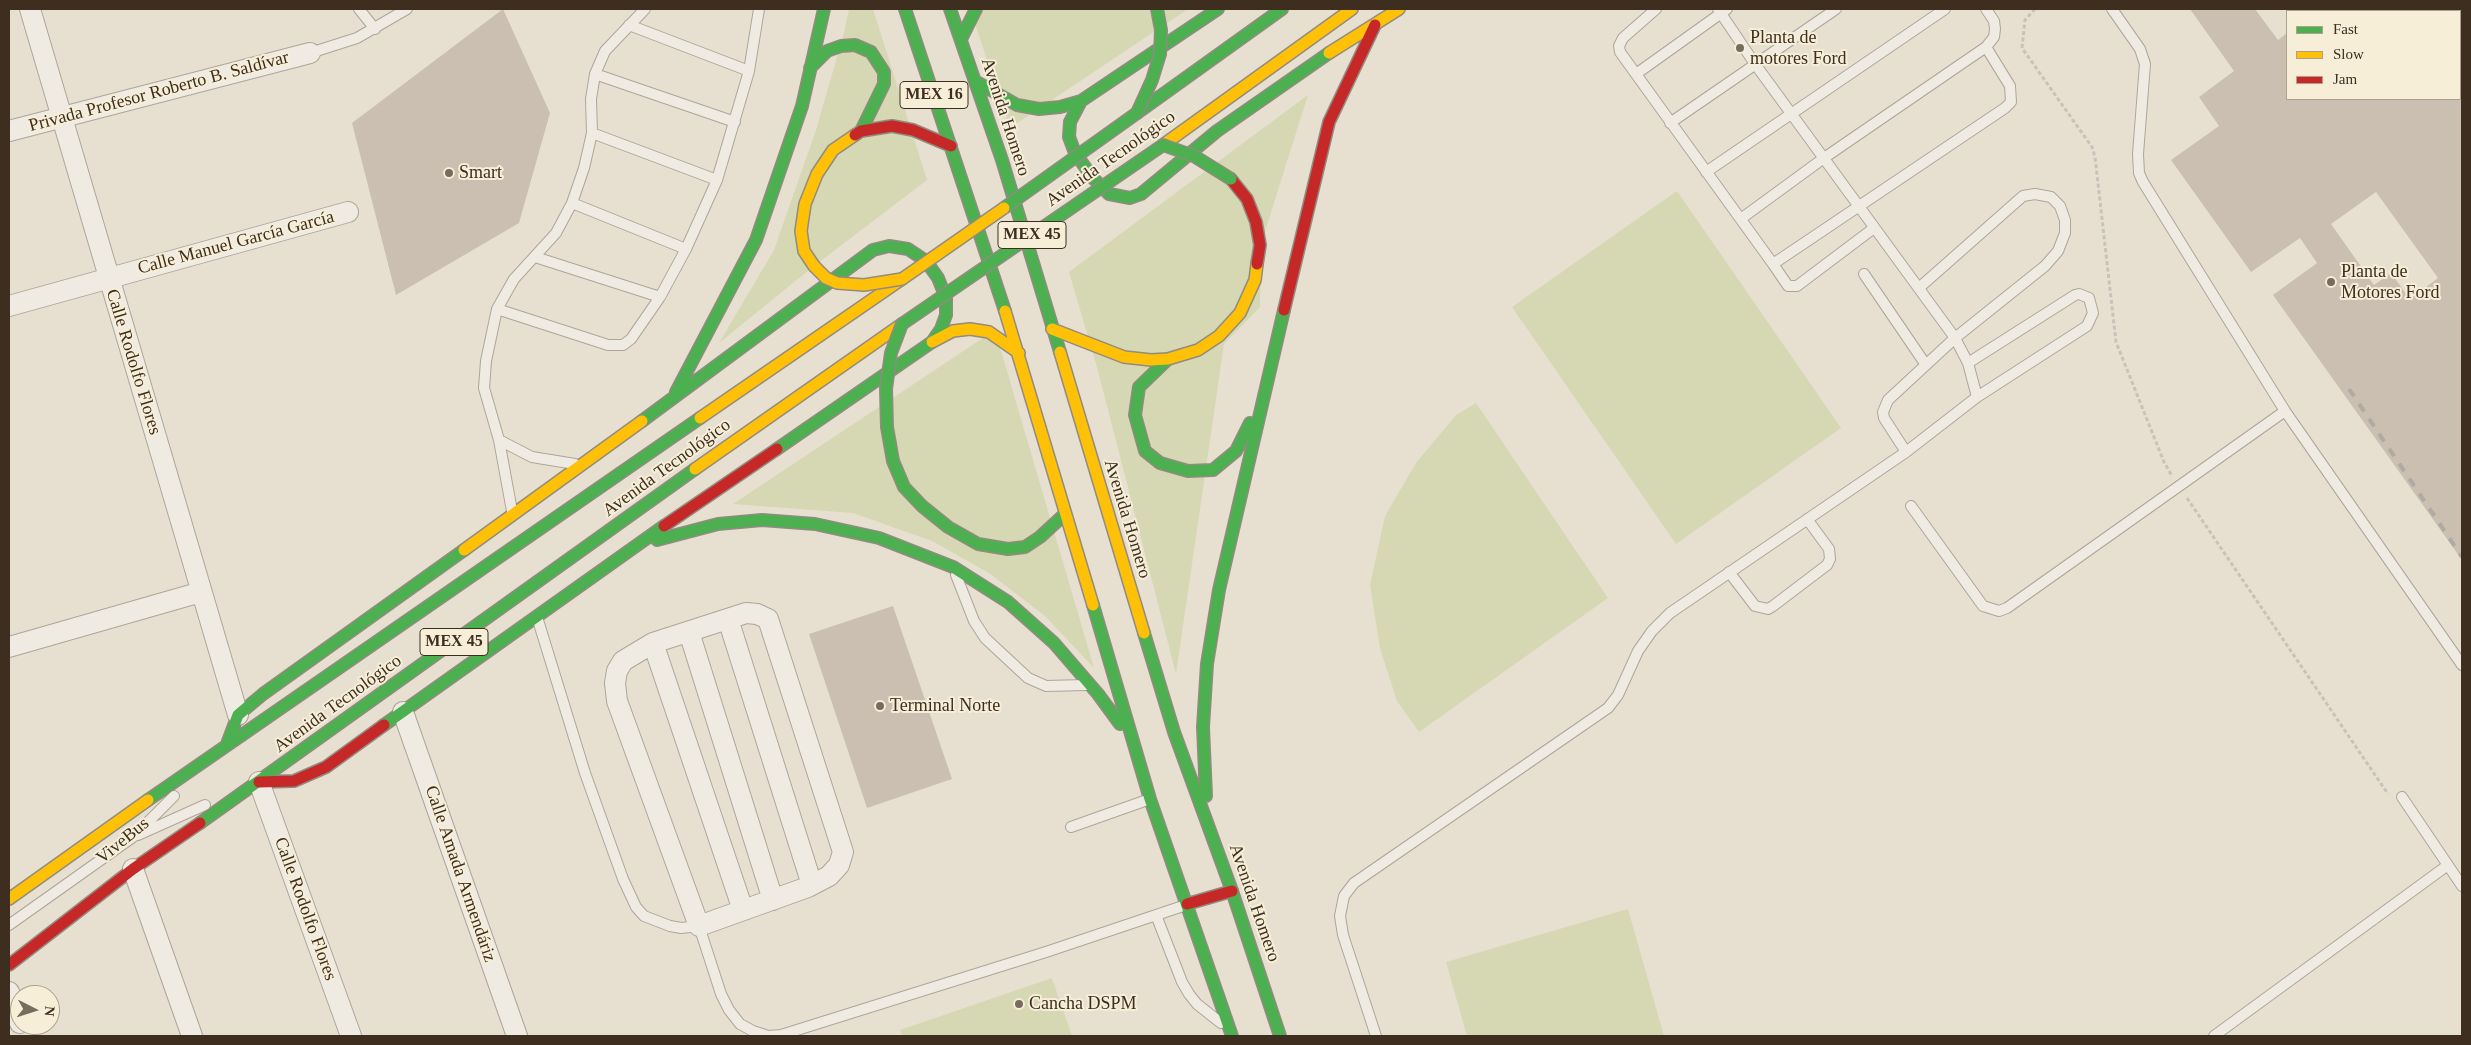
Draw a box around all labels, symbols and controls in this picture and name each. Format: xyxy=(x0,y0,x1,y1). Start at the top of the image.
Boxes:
legend xyxy=(2286,10,2461,100)
text: Fast xyxy=(2333,21,2358,37)
place label: Planta de motores Ford xyxy=(1750,27,1846,70)
marker: Planta de motores Ford xyxy=(1734,42,1746,54)
text: Slow xyxy=(2333,46,2364,62)
street label: Privada Profesor Roberto B. Saldívar xyxy=(27,47,291,137)
street label: Avenida Homero xyxy=(976,55,1034,179)
text: Jam xyxy=(2333,71,2357,87)
road number: MEX 16 xyxy=(900,82,968,108)
street label: Avenida Tecnológico xyxy=(1042,106,1180,212)
place label: Smart xyxy=(459,162,502,184)
marker: Smart xyxy=(443,167,455,179)
street label: Calle Manuel García García xyxy=(135,206,337,280)
road number: MEX 45 xyxy=(998,222,1066,248)
place label: Planta de Motores Ford xyxy=(2341,261,2439,304)
marker: Planta de Motores Ford xyxy=(2325,276,2337,288)
street label: Calle Rodolfo Flores xyxy=(101,287,165,437)
street label: Avenida Tecnológico xyxy=(599,414,735,522)
street label: Avenida Homero xyxy=(1099,457,1155,581)
road number: MEX 45 xyxy=(420,628,488,656)
street label: Avenida Tecnológico xyxy=(270,650,406,758)
place label: Terminal Norte xyxy=(890,695,1000,717)
marker: Terminal Norte xyxy=(874,700,886,712)
street label: Calle Amada Armendáriz xyxy=(420,783,500,965)
street label: ViveBus xyxy=(92,813,154,869)
street label: Calle Rodolfo Flores xyxy=(269,834,341,984)
street label: Avenida Homero xyxy=(1224,841,1284,965)
north arrow xyxy=(10,985,60,1035)
place label: Cancha DSPM xyxy=(1029,993,1136,1015)
marker: Cancha DSPM xyxy=(1013,998,1025,1010)
text: N xyxy=(42,1006,57,1017)

